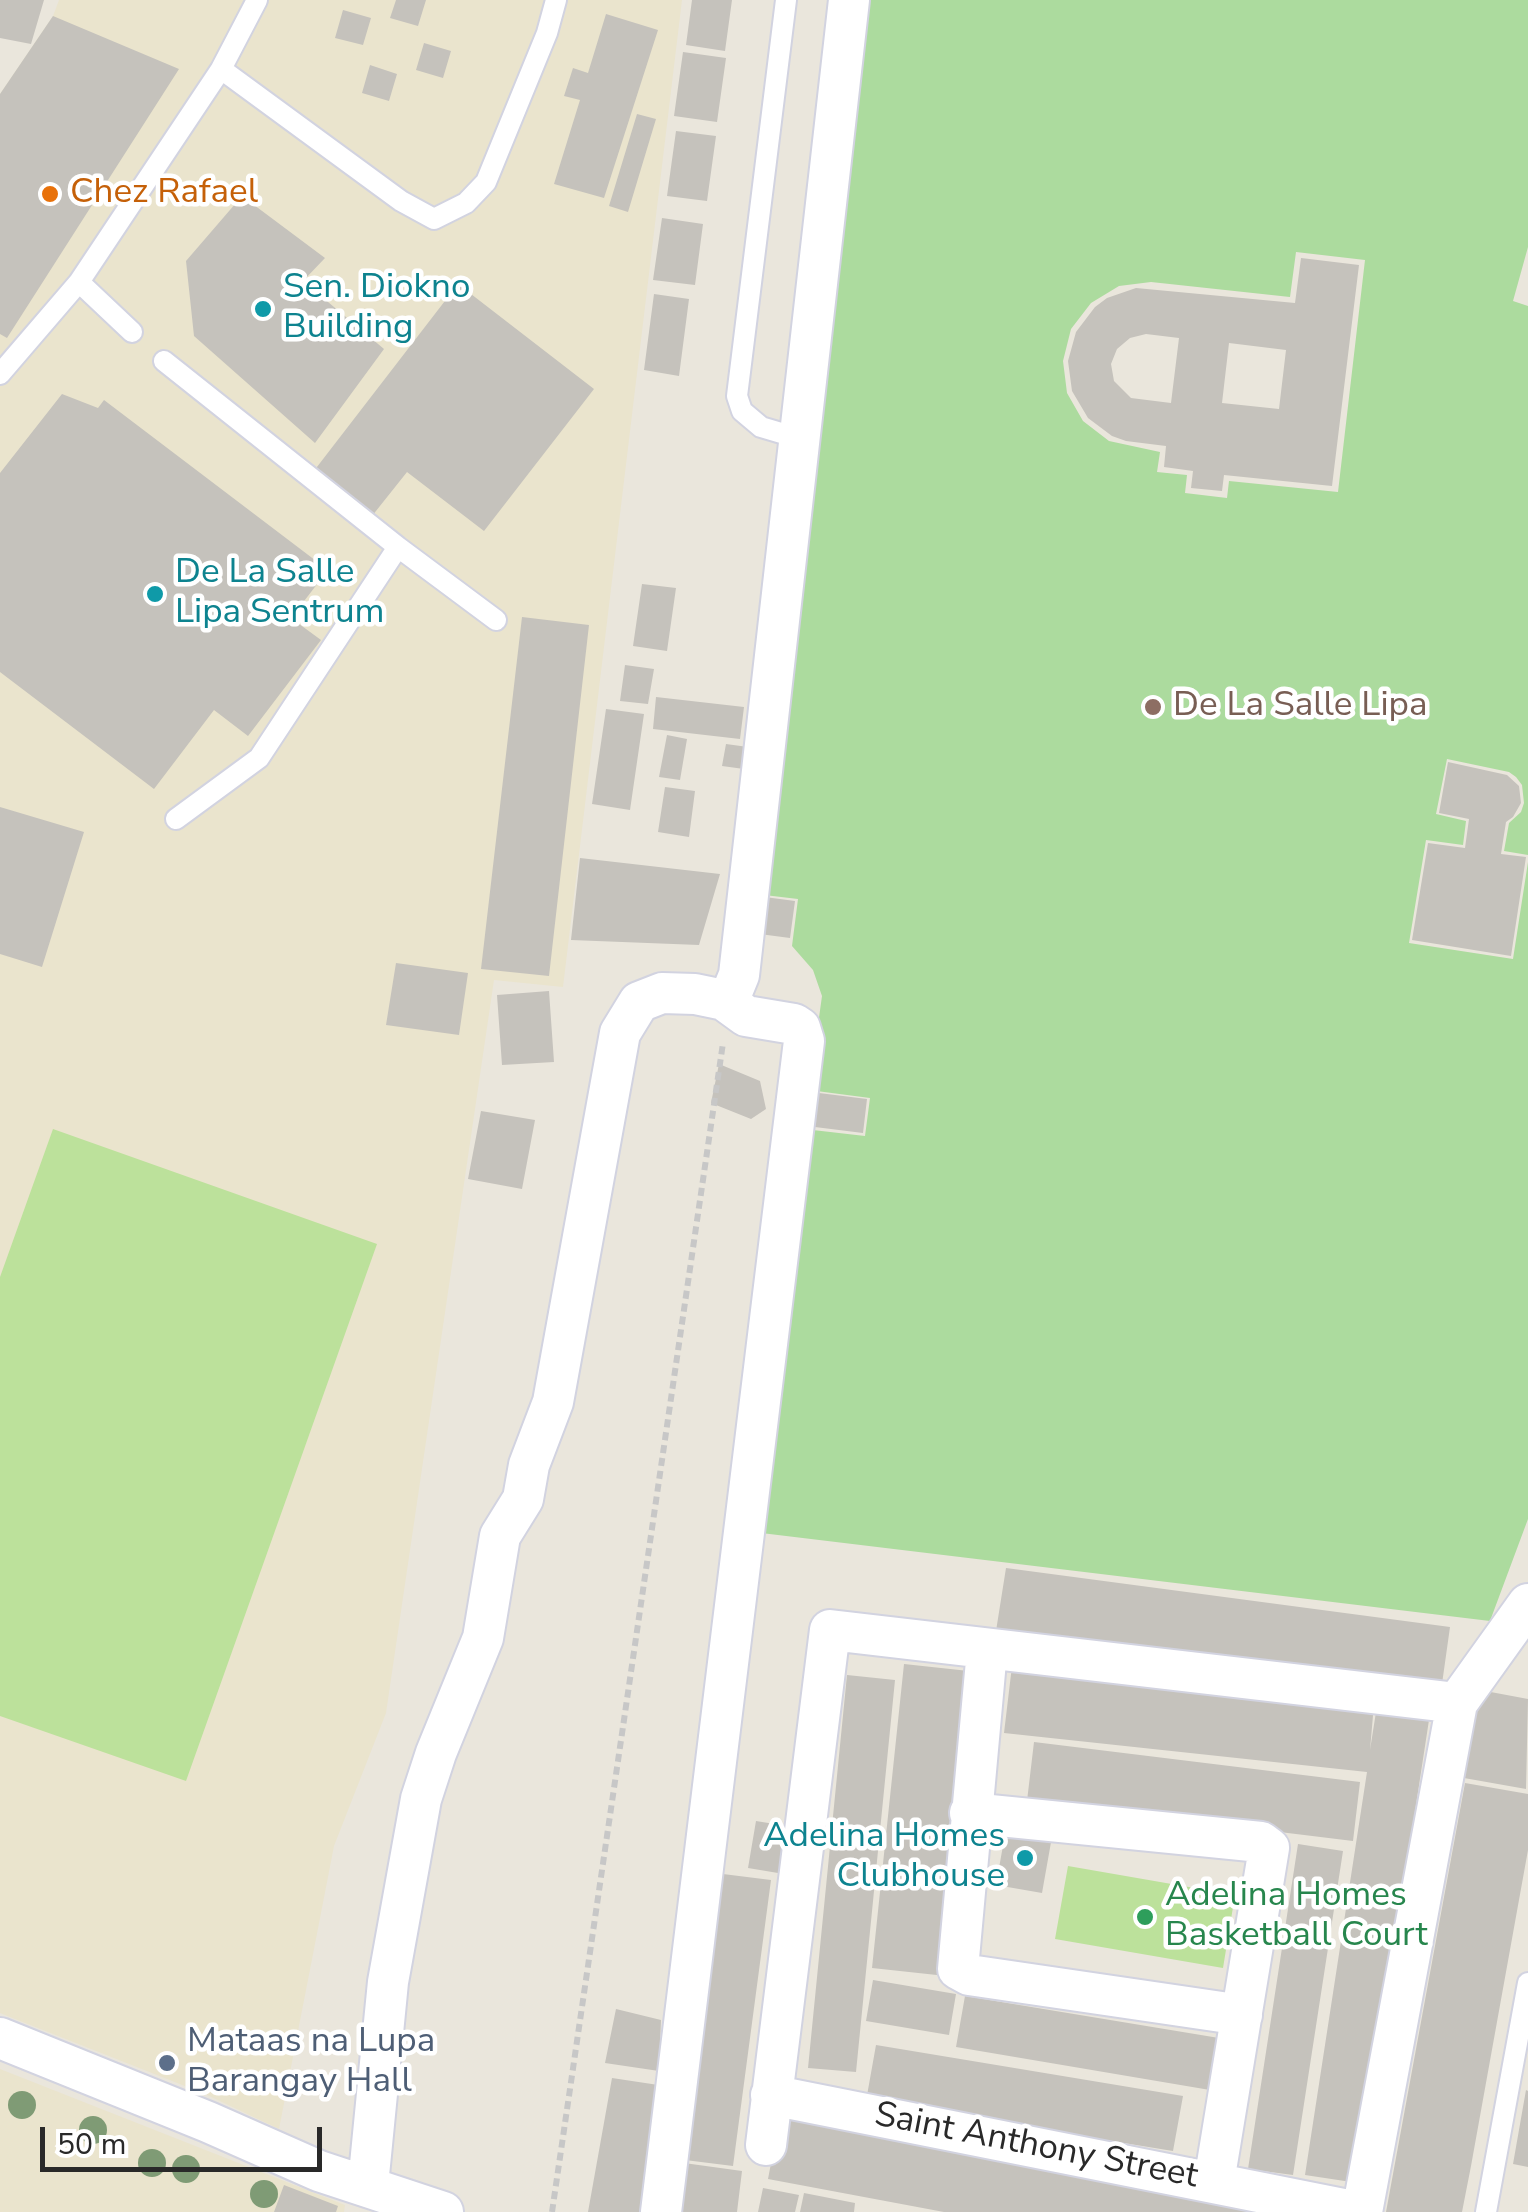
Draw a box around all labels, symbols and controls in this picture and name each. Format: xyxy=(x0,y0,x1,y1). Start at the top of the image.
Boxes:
place label: Chez Rafael xyxy=(70,173,258,215)
marker: Chez Rafael xyxy=(39,183,61,205)
place label: Sen. Diokno Building xyxy=(283,268,470,350)
marker: Sen. Diokno Building xyxy=(252,298,274,320)
place label: De La Salle Lipa Sentrum xyxy=(175,553,384,635)
marker: De La Salle Lipa Sentrum xyxy=(144,583,166,605)
place label: De La Salle Lipa xyxy=(1173,686,1427,728)
marker: De La Salle Lipa xyxy=(1142,696,1164,718)
place label: Adelina Homes Clubhouse xyxy=(763,1817,1005,1899)
marker: Adelina Homes Clubhouse xyxy=(1014,1847,1036,1869)
place label: Adelina Homes Basketball Court xyxy=(1165,1876,1428,1958)
marker: Adelina Homes Basketball Court xyxy=(1134,1906,1156,1928)
place label: Mataas na Lupa Barangay Hall xyxy=(187,2022,435,2104)
marker: Mataas na Lupa Barangay Hall xyxy=(156,2052,178,2074)
street label: Saint Anthony Street xyxy=(871,2095,1201,2199)
scale bar xyxy=(45,2107,328,2169)
text: 50 m xyxy=(57,2124,126,2165)

